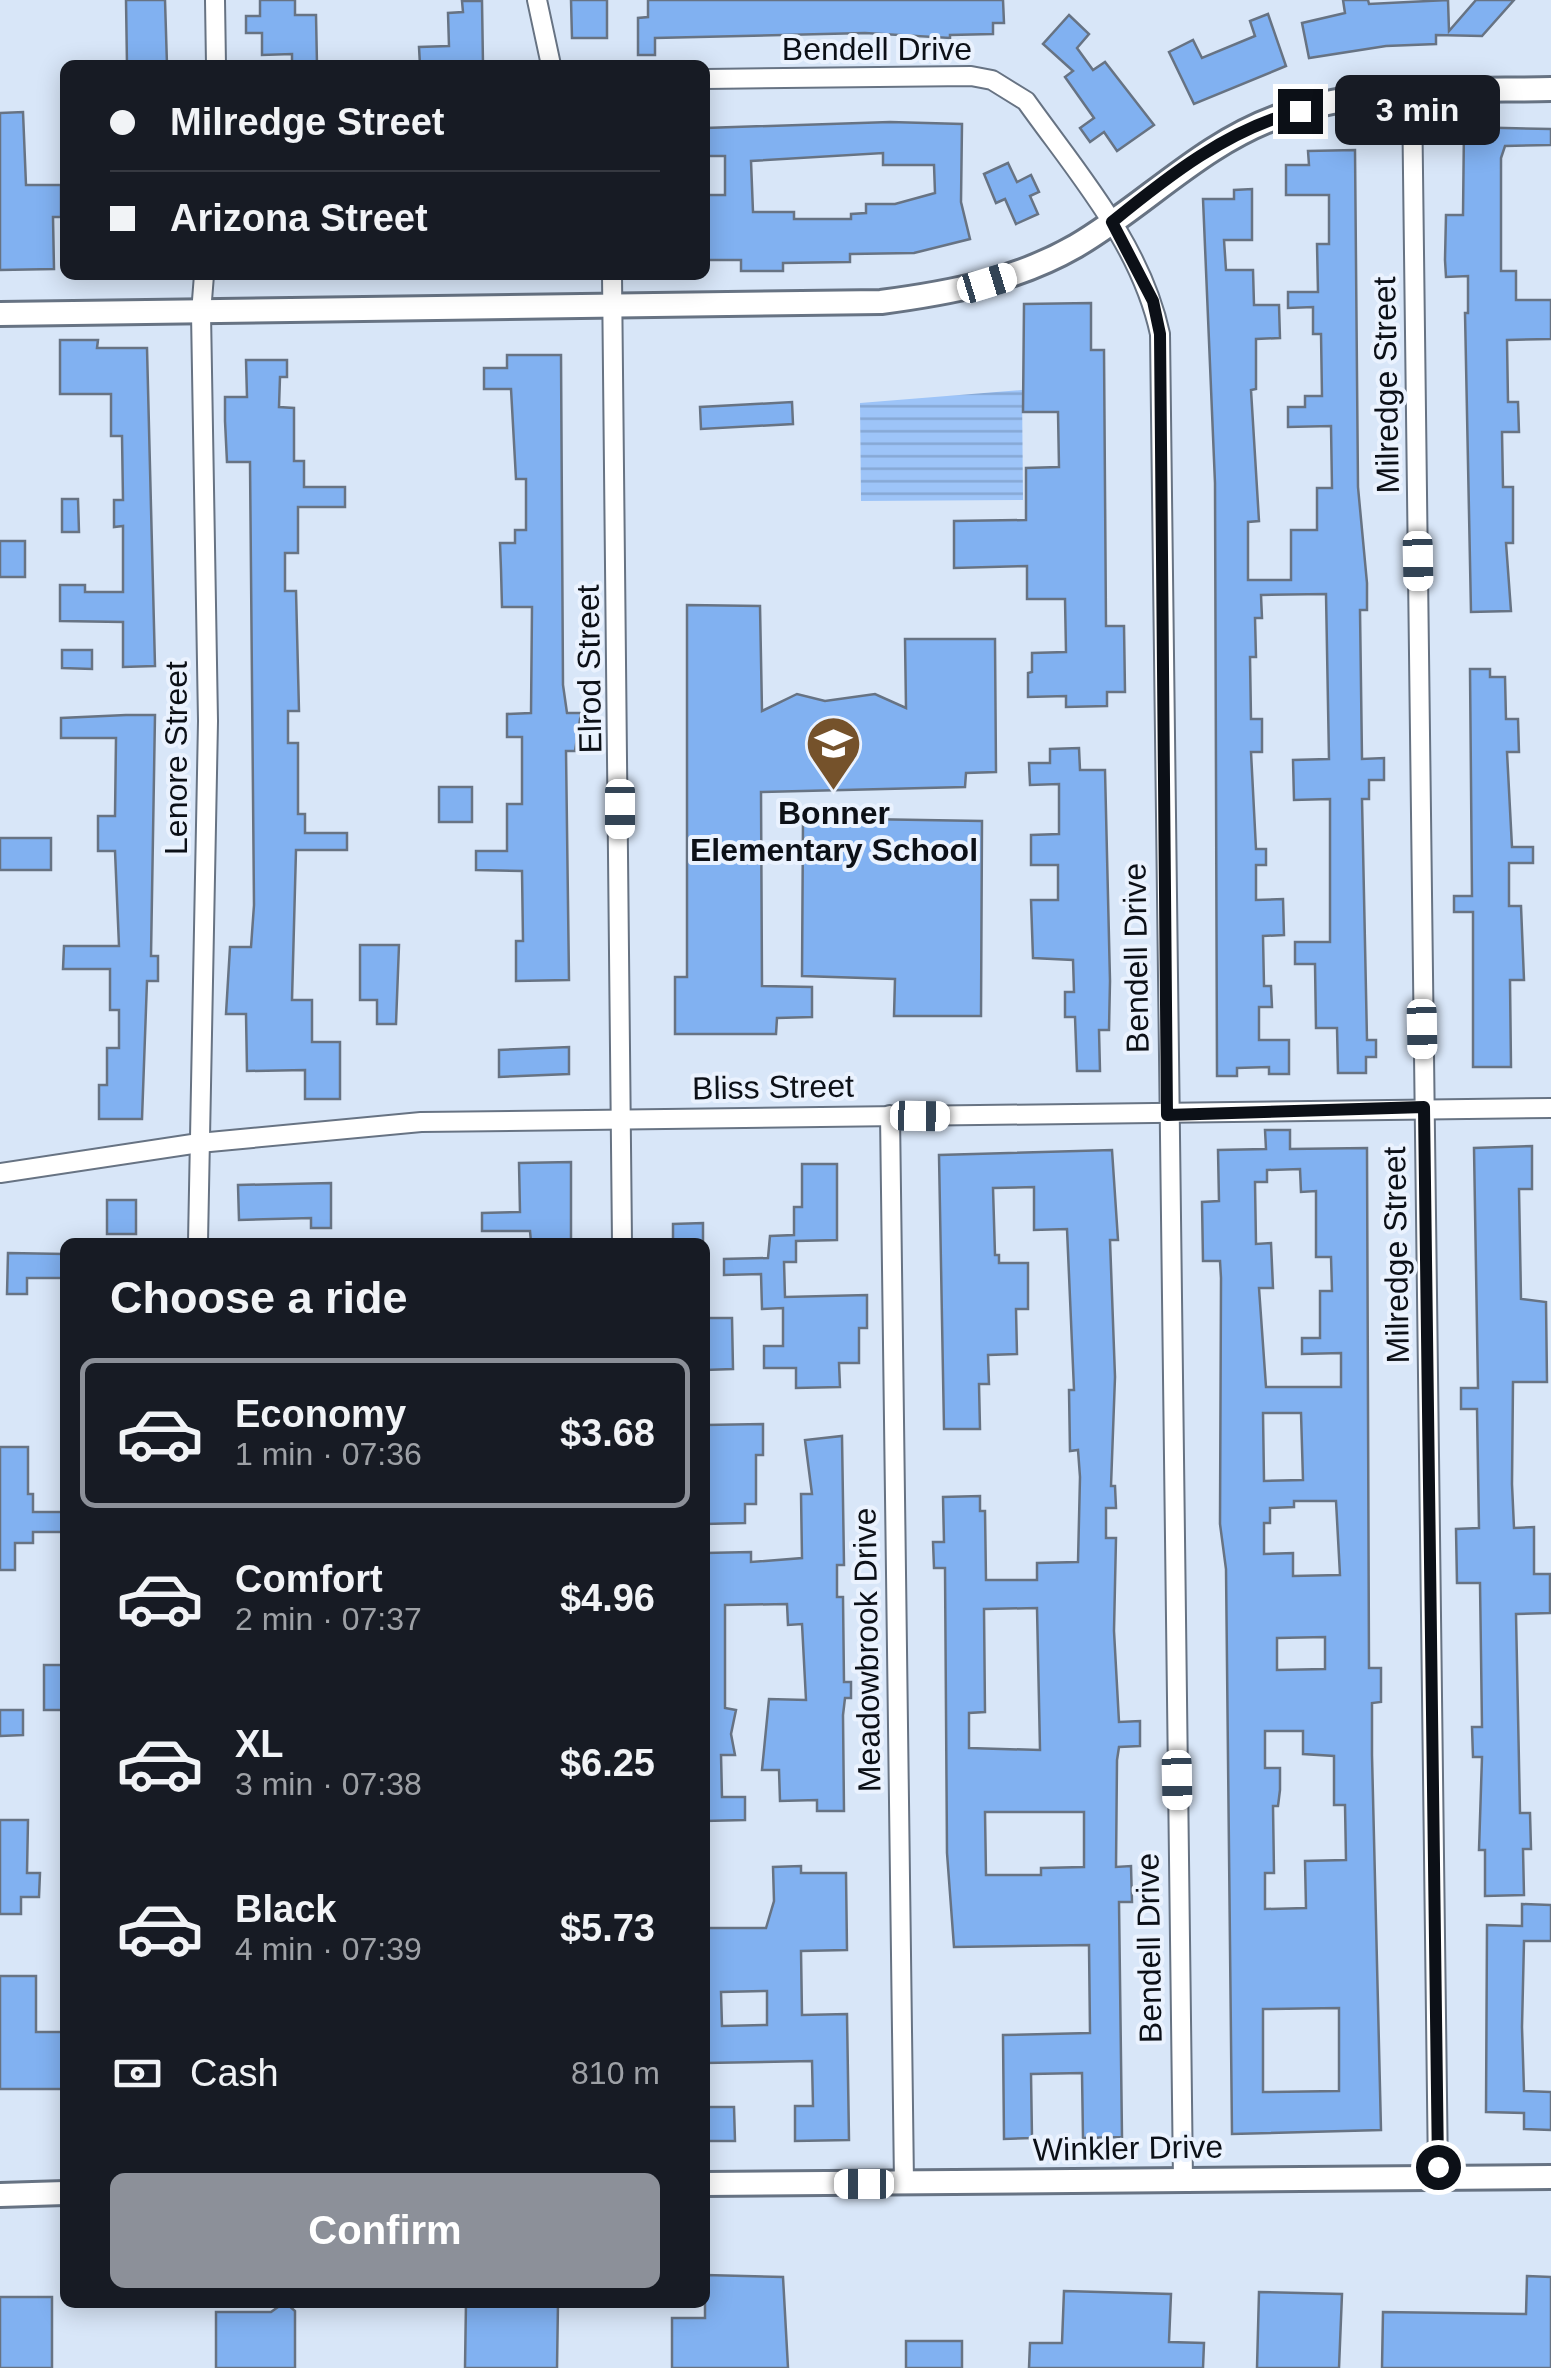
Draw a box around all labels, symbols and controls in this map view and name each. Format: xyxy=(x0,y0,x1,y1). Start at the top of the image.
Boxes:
street label: Bendell Drive xyxy=(782,31,972,67)
callout: 3 min xyxy=(1335,76,1500,146)
route end xyxy=(1278,89,1323,134)
text: 3 min xyxy=(1376,92,1459,128)
text: Milredge Street xyxy=(170,101,445,143)
text: Arizona Street xyxy=(170,197,428,239)
car xyxy=(954,260,1020,306)
street label: Milredge Street xyxy=(1366,276,1406,494)
car xyxy=(1402,531,1434,591)
street label: Elrod Street xyxy=(570,584,608,754)
street label: Lenore Street xyxy=(158,661,194,855)
school or university icon: Bonner Elementary School xyxy=(804,714,864,793)
car xyxy=(605,779,635,839)
place label: Bonner Elementary School xyxy=(690,795,978,868)
street label: Bendell Drive xyxy=(1116,863,1156,1053)
car xyxy=(1406,999,1438,1059)
street label: Bliss Street xyxy=(692,1068,854,1106)
car xyxy=(890,1100,950,1132)
street label: Milredge Street xyxy=(1376,1146,1416,1364)
text: Choose a ride xyxy=(110,1272,408,1323)
icon: car xyxy=(115,1388,205,1478)
text: Economy xyxy=(235,1393,406,1435)
text: $3.68 xyxy=(560,1412,655,1454)
text: 1 min · 07:36 xyxy=(235,1436,422,1472)
street label: Meadowbrook Drive xyxy=(847,1507,887,1793)
icon: car xyxy=(115,1553,205,1643)
text: Comfort xyxy=(235,1558,383,1600)
text: $4.96 xyxy=(560,1577,655,1619)
text: 2 min · 07:37 xyxy=(235,1601,422,1637)
icon: car xyxy=(115,1718,205,1808)
text: XL xyxy=(235,1723,284,1765)
text: $6.25 xyxy=(560,1742,655,1784)
car xyxy=(1161,1750,1193,1810)
text: 3 min · 07:38 xyxy=(235,1766,422,1802)
street label: Bendell Drive xyxy=(1129,1853,1169,2043)
icon: car xyxy=(115,1883,205,1973)
text: Black xyxy=(235,1888,336,1930)
text: $5.73 xyxy=(560,1907,655,1949)
text: 4 min · 07:39 xyxy=(235,1931,422,1967)
icon: cash xyxy=(110,2046,165,2101)
text: Cash xyxy=(190,2052,279,2094)
text: 810 m xyxy=(571,2055,660,2091)
street label: Winkler Drive xyxy=(1033,2128,1223,2168)
route start xyxy=(1416,2145,1461,2190)
car xyxy=(834,2169,894,2199)
button: Confirm xyxy=(110,2173,660,2288)

